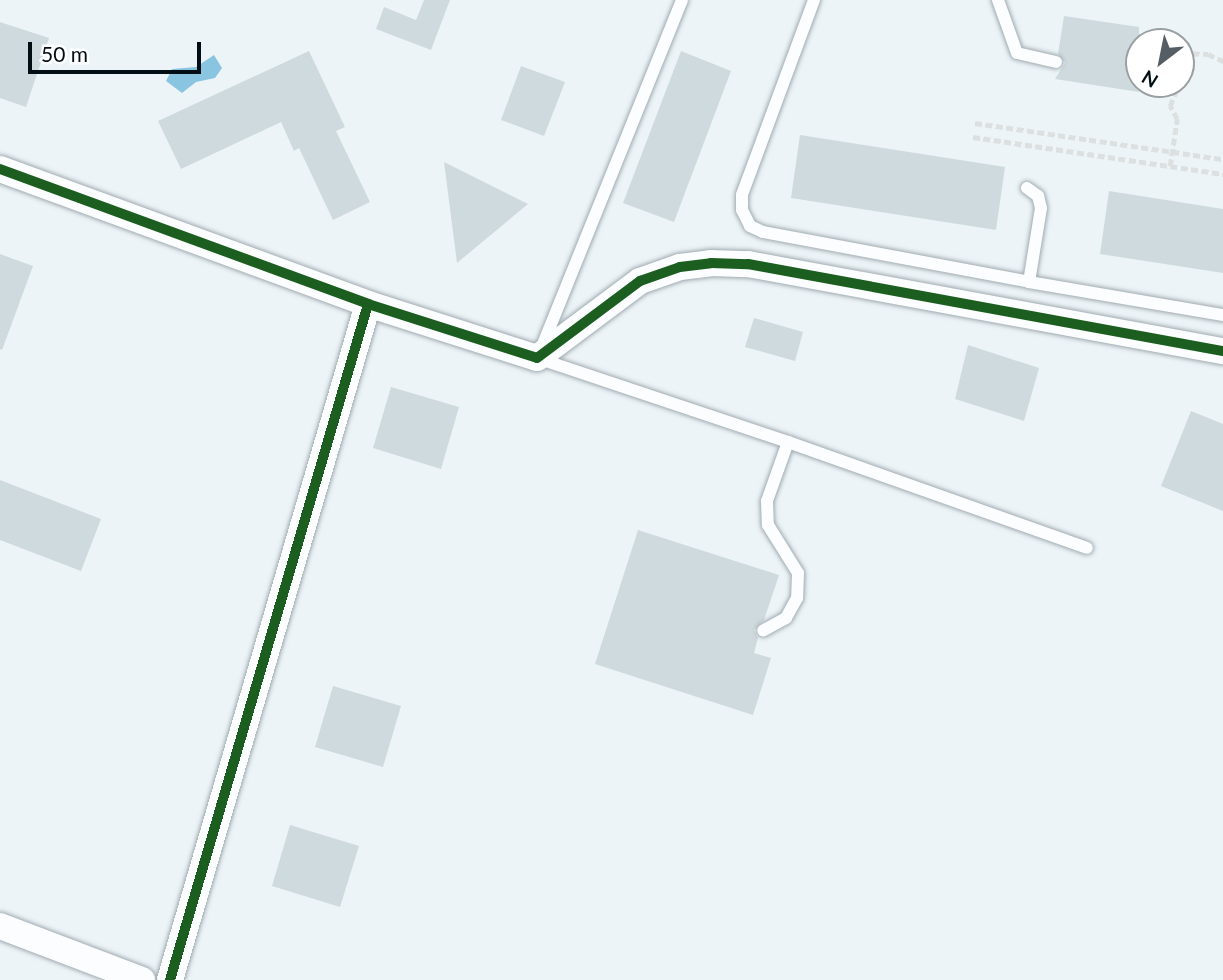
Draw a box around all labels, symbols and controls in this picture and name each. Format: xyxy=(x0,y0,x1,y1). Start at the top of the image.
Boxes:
scale bar xyxy=(32,28,205,72)
north arrow xyxy=(1125,28,1195,98)
text: 50 m xyxy=(41,41,88,66)
text: N xyxy=(1137,66,1162,93)

